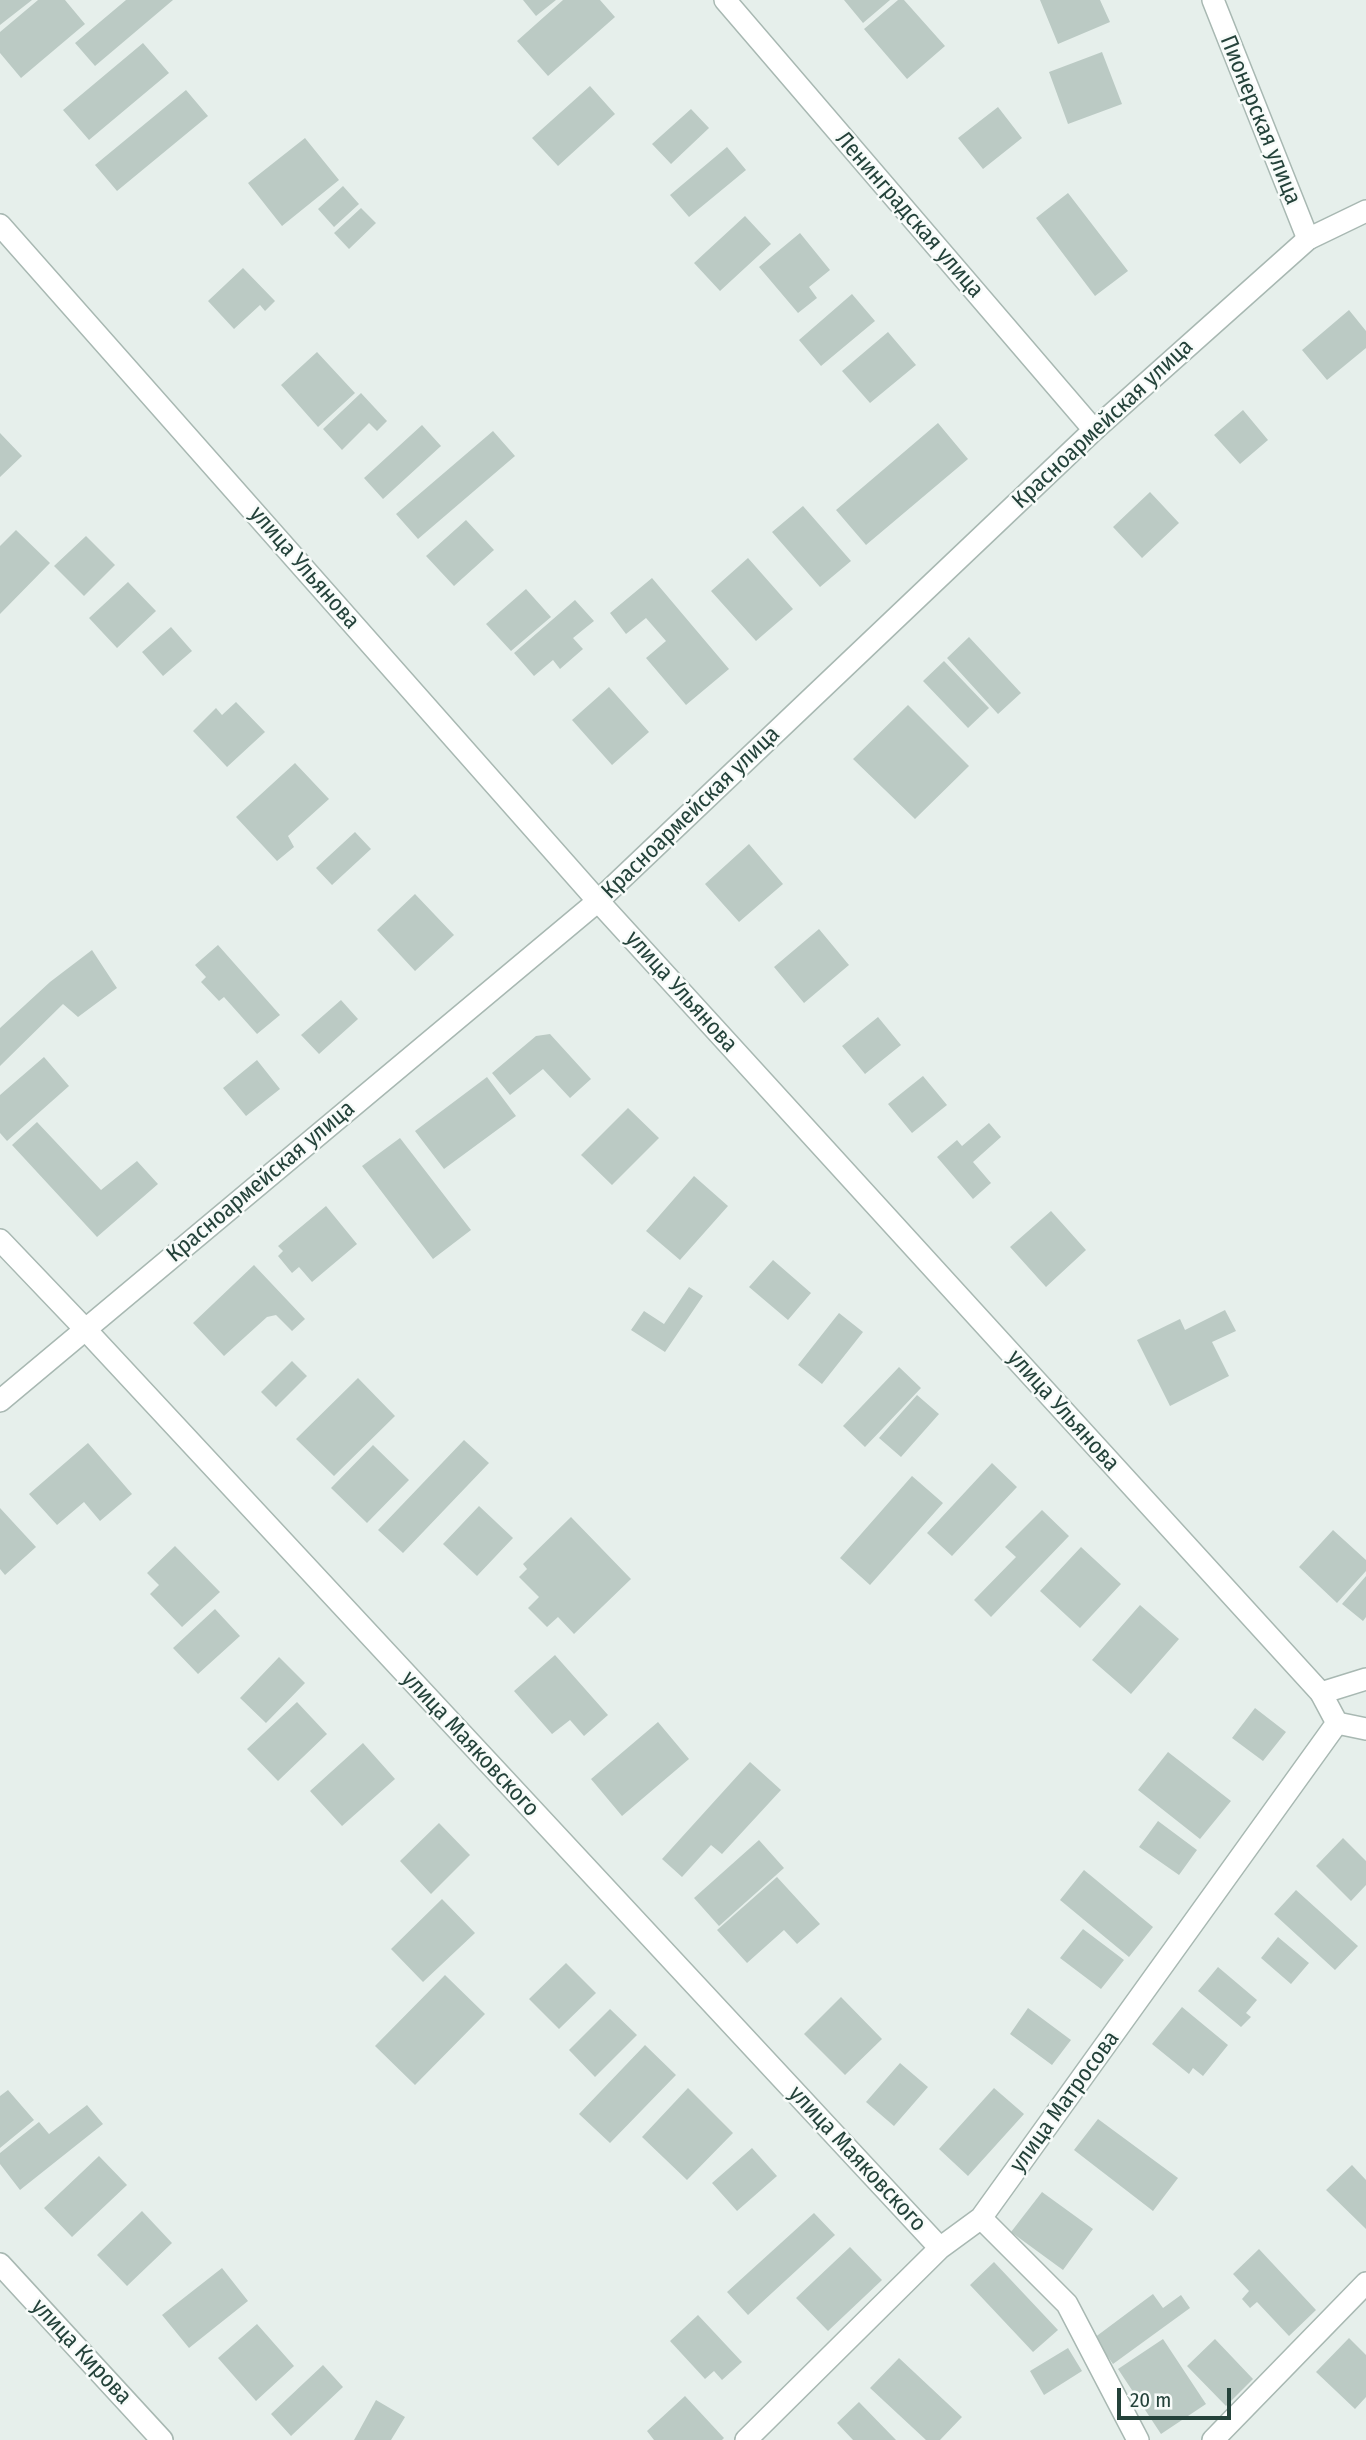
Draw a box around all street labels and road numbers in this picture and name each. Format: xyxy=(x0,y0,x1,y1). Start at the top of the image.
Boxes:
street label: Пионерская улица xyxy=(1213,31,1307,209)
street label: Ленинградская улица xyxy=(829,126,989,304)
street label: Красноармейская улица xyxy=(1007,333,1199,515)
street label: улица Ульянова xyxy=(243,501,365,635)
street label: Красноармейская улица xyxy=(596,721,786,905)
street label: улица Ульянова xyxy=(619,926,743,1058)
street label: Красноармейская улица xyxy=(161,1095,361,1269)
street label: улица Ульянова xyxy=(1001,1345,1125,1477)
street label: улица Маяковского xyxy=(395,1665,545,1823)
street label: улица Матросова xyxy=(1004,2026,1126,2178)
street label: улица Маяковского xyxy=(782,2080,932,2238)
street label: улица Кирова xyxy=(25,2293,137,2411)

